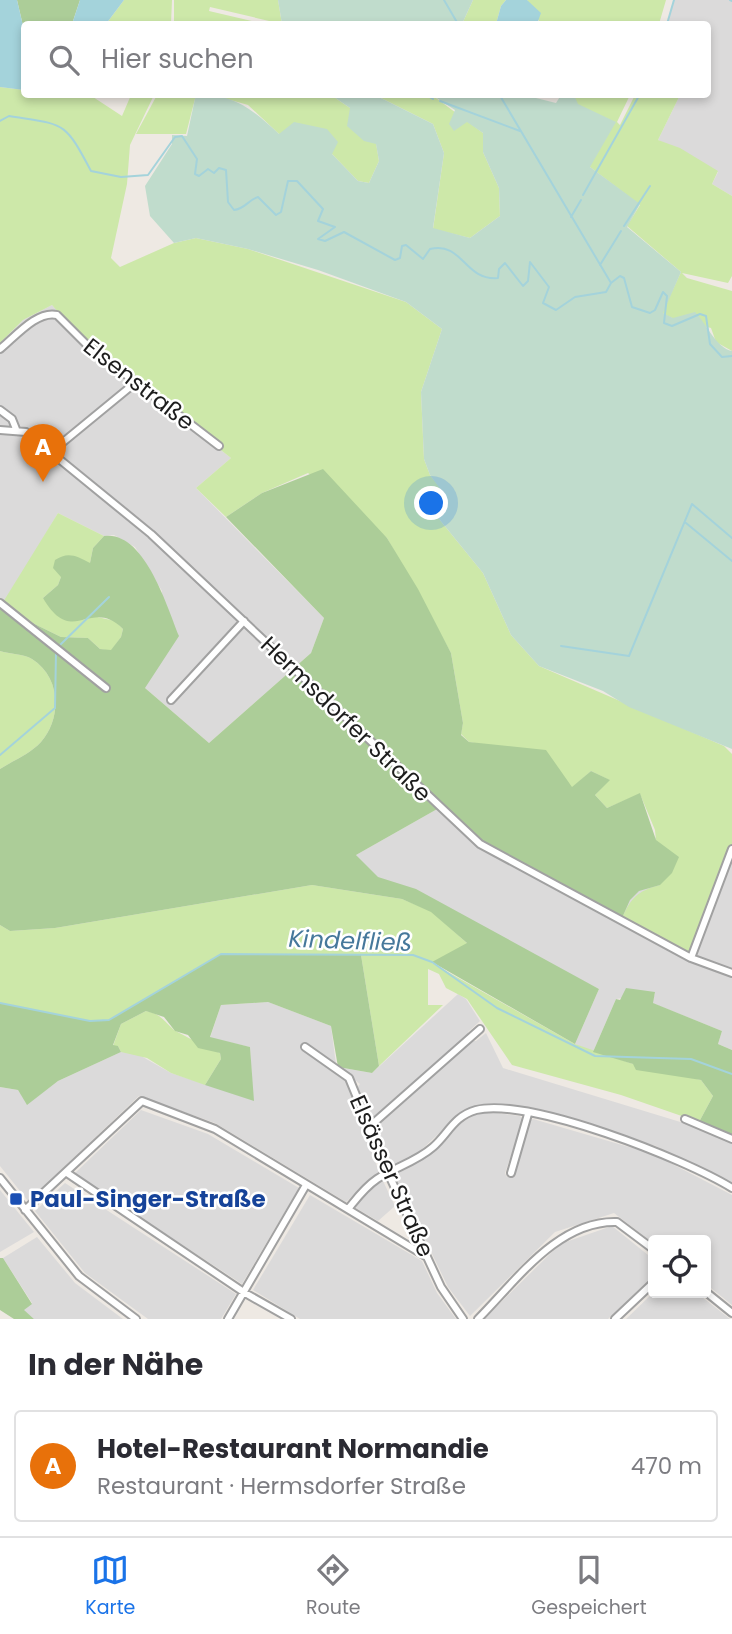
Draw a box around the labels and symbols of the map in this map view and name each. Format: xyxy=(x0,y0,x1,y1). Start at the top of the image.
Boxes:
street label: Elsenstraße xyxy=(77,330,201,438)
pin: A xyxy=(20,424,66,482)
your location xyxy=(414,486,448,520)
street label: Hermsdorfer Straße xyxy=(254,629,438,809)
water label: Kindelfließ xyxy=(288,922,412,959)
street label: Elsässer Straße xyxy=(342,1090,442,1262)
place label: Paul-Singer-Straße xyxy=(30,1183,266,1215)
marker: Paul-Singer-Straße xyxy=(8,1191,24,1207)

